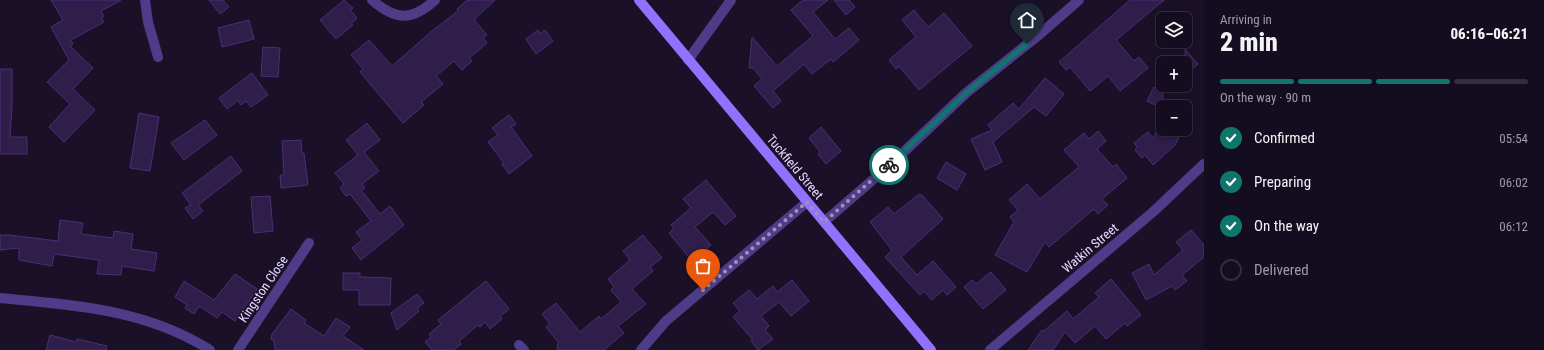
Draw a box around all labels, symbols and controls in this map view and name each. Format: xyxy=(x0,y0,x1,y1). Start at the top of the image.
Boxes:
pin xyxy=(1010,3,1044,44)
icon: home xyxy=(1016,9,1038,31)
map controls xyxy=(1156,12,1192,136)
button: layers xyxy=(1156,12,1192,48)
text: Arriving in xyxy=(1220,12,1272,27)
text: 06:16–06:21 xyxy=(1450,25,1528,43)
text: 2 min xyxy=(1220,27,1278,57)
button: + xyxy=(1156,56,1192,92)
text: On the way · 90 m xyxy=(1220,90,1311,105)
button: − xyxy=(1156,100,1192,136)
icon: check xyxy=(1220,127,1242,149)
text: Confirmed xyxy=(1254,129,1315,147)
text: 05:54 xyxy=(1499,131,1528,146)
street label: Tuckfield Street xyxy=(764,132,826,202)
courier xyxy=(869,145,909,185)
icon: bike xyxy=(878,154,900,176)
icon: check xyxy=(1220,171,1242,193)
text: Preparing xyxy=(1254,173,1311,191)
text: 06:02 xyxy=(1499,175,1528,190)
icon: check xyxy=(1220,215,1242,237)
text: On the way xyxy=(1254,217,1319,235)
text: 06:12 xyxy=(1499,219,1528,234)
street label: Watkin Street xyxy=(1059,220,1121,276)
pin xyxy=(686,249,720,290)
street label: Kingston Close xyxy=(235,253,291,325)
icon: bag xyxy=(692,255,714,277)
text: Delivered xyxy=(1254,261,1309,279)

